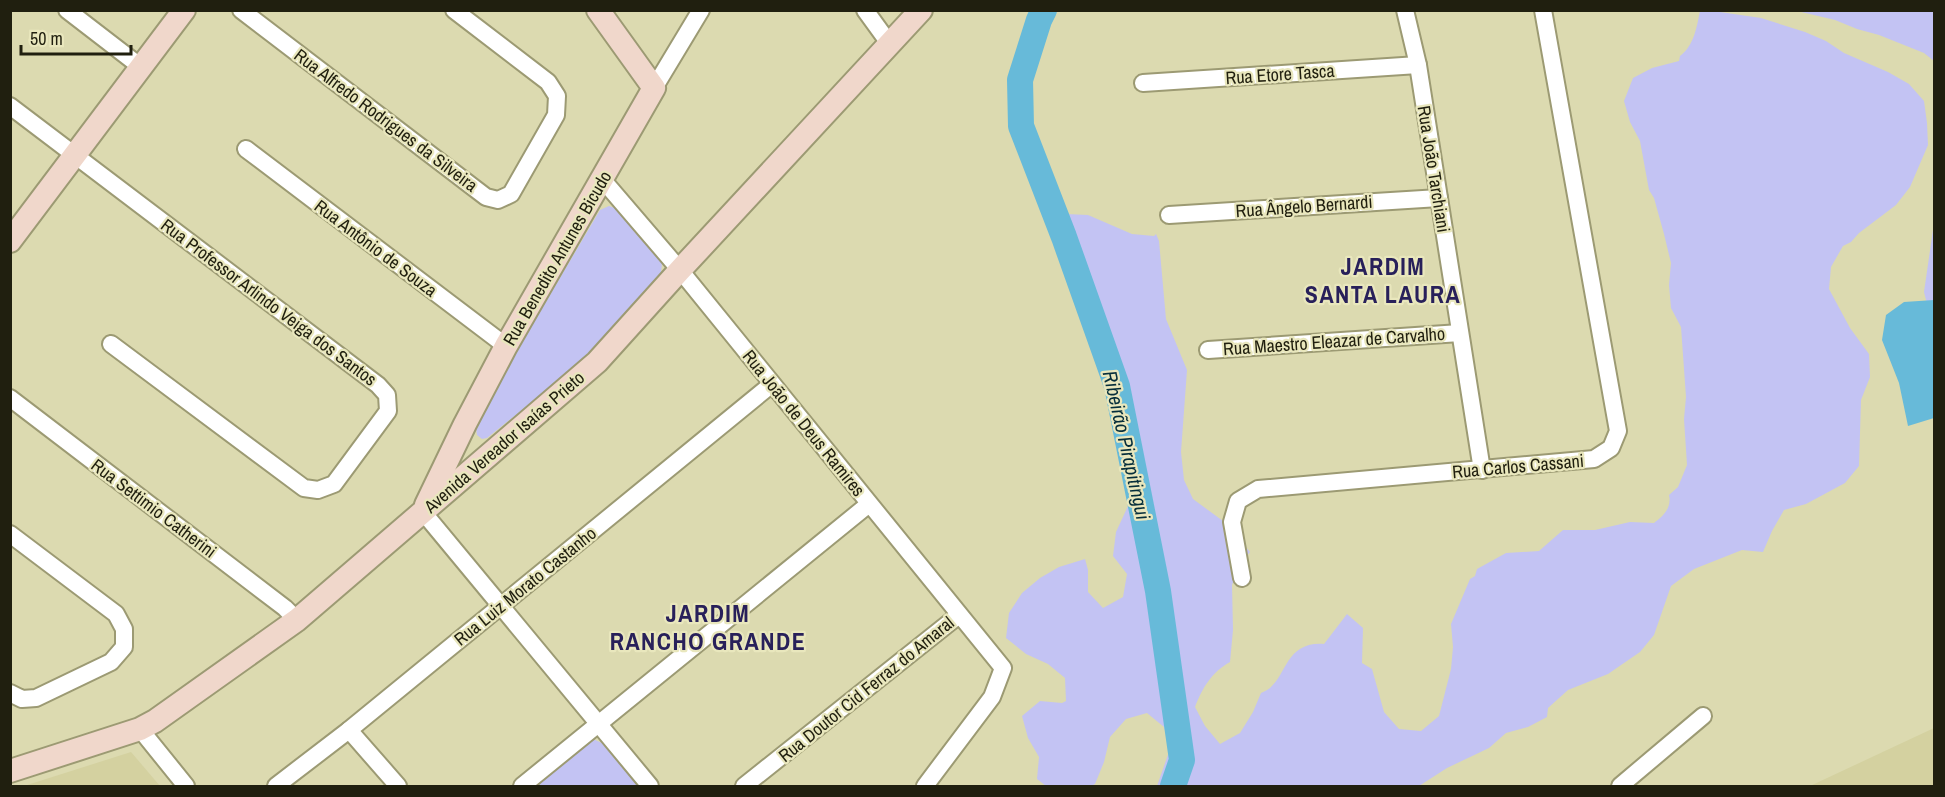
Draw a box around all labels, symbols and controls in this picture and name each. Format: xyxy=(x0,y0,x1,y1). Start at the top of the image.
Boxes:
scale bar xyxy=(21,18,130,56)
text: 50 m xyxy=(30,26,63,51)
street label: Rua Alfredo Rodrigues da Silveira xyxy=(289,43,483,197)
street label: Rua Etore Tasca xyxy=(1225,58,1335,90)
street label: Rua João Tarchiani xyxy=(1412,104,1456,234)
street label: Rua Benedito Antunes Bicudo xyxy=(497,166,617,350)
street label: Rua Ângelo Bernardi xyxy=(1235,189,1373,223)
street label: Rua Antônio de Souza xyxy=(309,194,443,302)
street label: Rua Professor Arlindo Veiga dos Santos xyxy=(156,213,382,391)
district label: JARDIM SANTA LAURA xyxy=(1305,250,1461,310)
street label: Rua Maestro Eleazar de Carvalho xyxy=(1222,321,1446,361)
street label: Rua João de Deus Ramires xyxy=(737,344,871,502)
street label: Avenida Vereador Isaías Prieto xyxy=(418,365,590,519)
water label: Ribeirão Pirapitingui xyxy=(1097,368,1157,523)
street label: Rua Carlos Cassani xyxy=(1451,448,1585,484)
street label: Rua Settimio Catherini xyxy=(86,453,222,563)
street label: Rua Luiz Morato Castanho xyxy=(449,521,601,651)
district label: JARDIM RANCHO GRANDE xyxy=(610,597,806,657)
street label: Rua Doutor Cid Ferraz do Amaral xyxy=(773,610,959,768)

